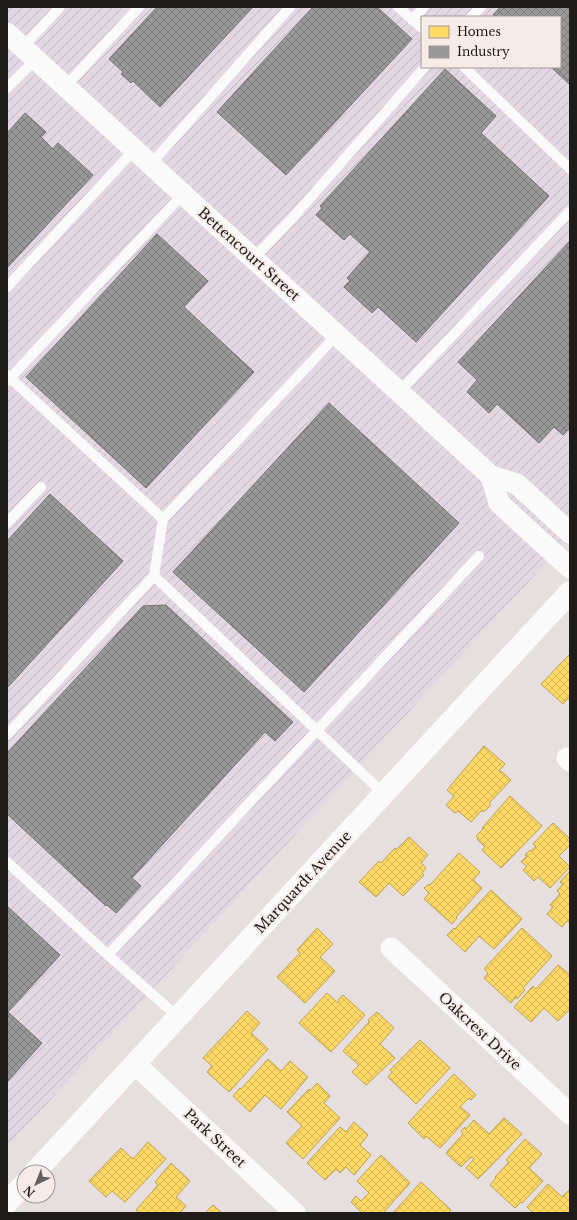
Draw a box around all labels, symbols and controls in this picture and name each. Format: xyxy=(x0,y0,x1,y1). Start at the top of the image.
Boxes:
legend xyxy=(421,16,561,68)
text: Homes xyxy=(457,24,501,39)
text: Industry xyxy=(457,44,510,59)
street label: Bettencourt Street xyxy=(194,203,304,305)
street label: Marquardt Avenue xyxy=(251,827,355,937)
street label: Oakcrest Drive xyxy=(435,988,525,1074)
street label: Park Street xyxy=(180,1105,250,1172)
north arrow xyxy=(16,1164,56,1204)
text: N xyxy=(20,1182,38,1200)

